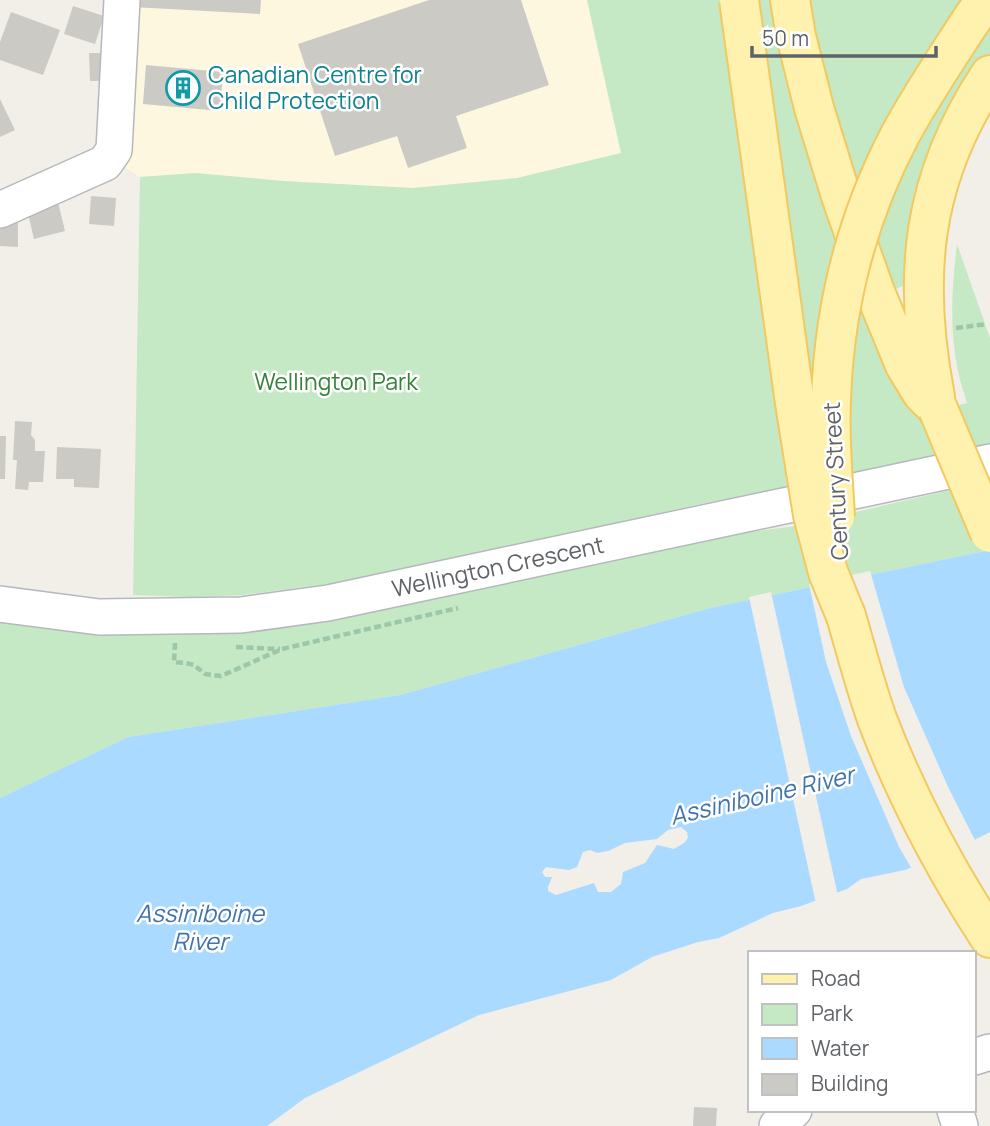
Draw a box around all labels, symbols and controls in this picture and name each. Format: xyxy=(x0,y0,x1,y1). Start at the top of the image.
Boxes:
scale bar xyxy=(752,14,936,58)
text: 50 m xyxy=(762,24,809,52)
place label: Canadian Centre for Child Protection xyxy=(208,58,422,116)
building icon: Canadian Centre for Child Protection xyxy=(164,69,202,107)
park label: Wellington Park xyxy=(254,365,418,397)
street label: Century Street xyxy=(815,401,855,561)
street label: Wellington Crescent xyxy=(389,528,607,604)
water label: Assiniboine River xyxy=(666,757,860,832)
water label: Assiniboine River xyxy=(136,896,266,957)
legend xyxy=(748,951,976,1112)
text: Road xyxy=(811,964,861,992)
text: Park xyxy=(811,999,853,1027)
text: Water xyxy=(811,1034,870,1062)
text: Building xyxy=(811,1069,888,1097)

